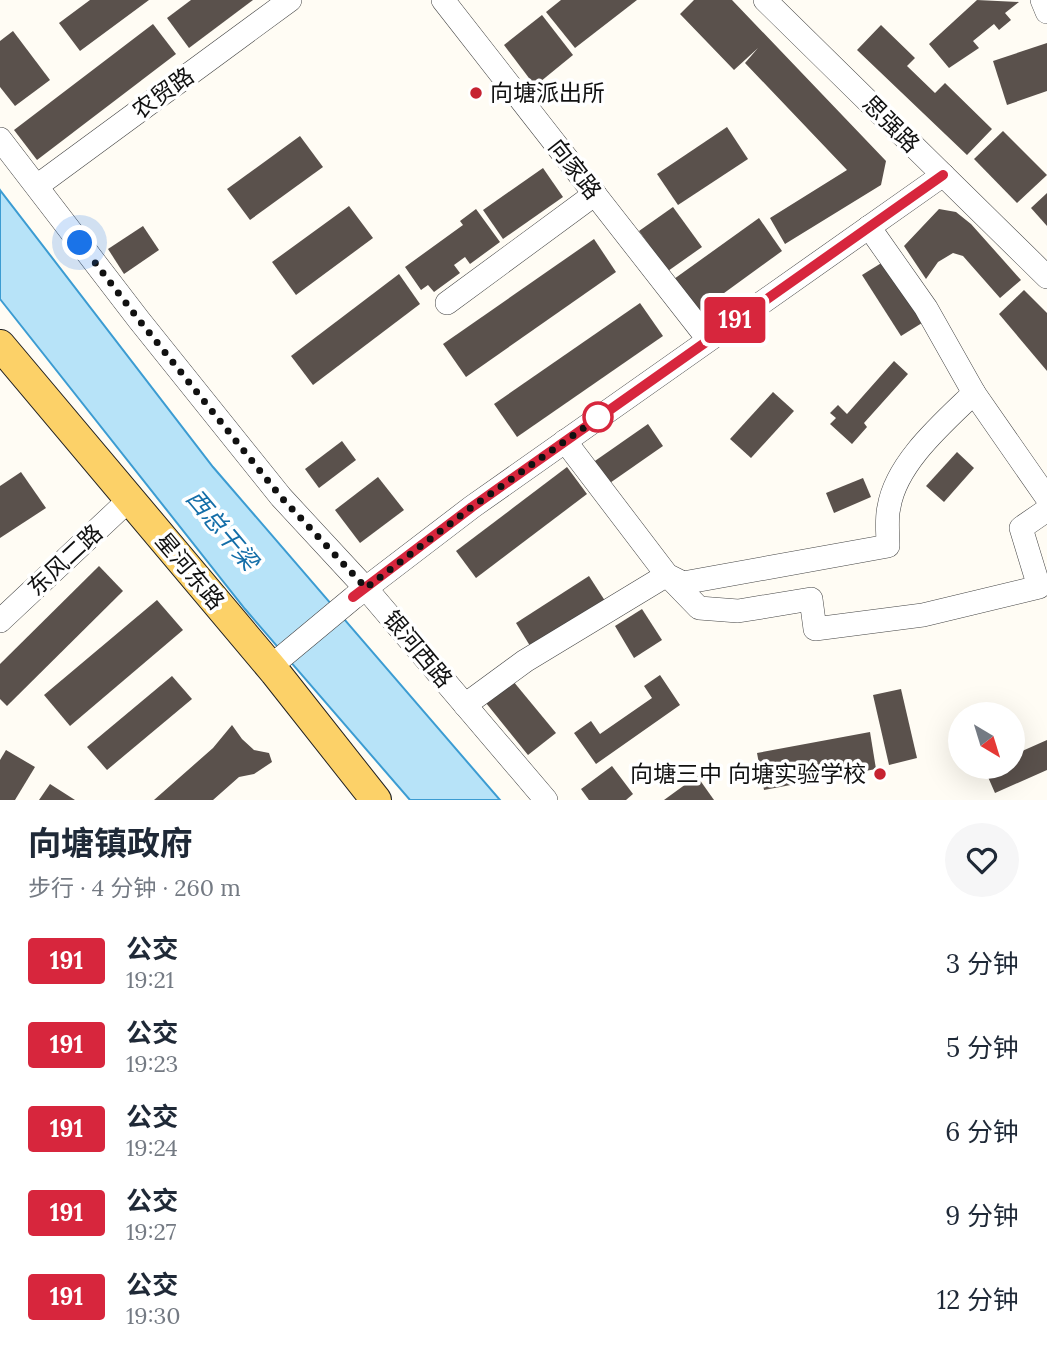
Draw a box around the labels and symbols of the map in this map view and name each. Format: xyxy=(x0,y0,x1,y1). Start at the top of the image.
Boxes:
street label: 农贸路 xyxy=(126,61,199,125)
place label: 向塘派出所 xyxy=(490,78,605,107)
marker: 向塘派出所 xyxy=(468,85,484,101)
street label: 思强路 xyxy=(857,89,926,158)
street label: 向家路 xyxy=(543,133,608,205)
your location xyxy=(62,225,97,260)
line badge: 191 xyxy=(695,297,775,343)
unlabelled marker xyxy=(583,402,613,432)
water label: 西总干梁 xyxy=(180,483,266,578)
street label: 东风二路 xyxy=(21,518,108,602)
street label: 星河东路 xyxy=(150,526,231,615)
street label: 银河西路 xyxy=(378,604,459,693)
north arrow xyxy=(948,702,1026,779)
place label: 向塘三中 向塘实验学校 xyxy=(630,759,866,788)
marker: 向塘三中 向塘实验学校 xyxy=(872,766,888,782)

